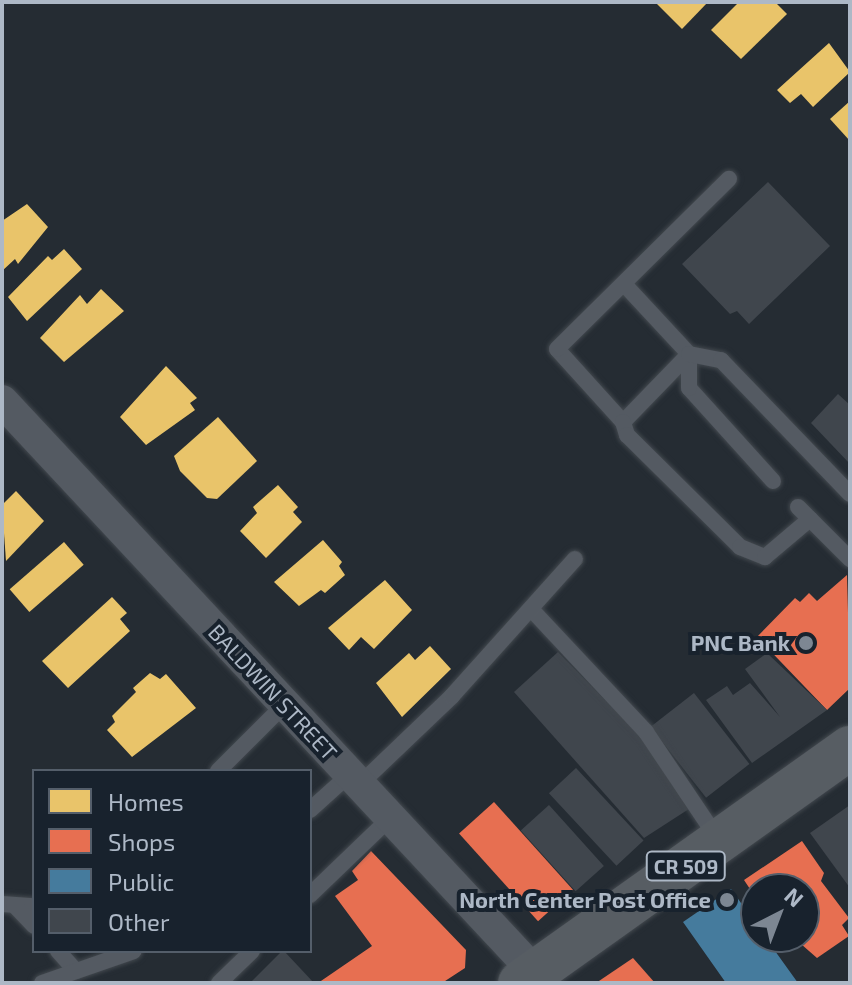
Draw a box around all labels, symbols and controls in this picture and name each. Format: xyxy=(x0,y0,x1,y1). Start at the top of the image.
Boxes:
street label: BALDWIN STREET xyxy=(203,618,343,766)
place label: PNC Bank xyxy=(691,630,790,656)
marker: PNC Bank xyxy=(797,634,815,652)
legend xyxy=(32,769,312,953)
text: Homes xyxy=(108,787,184,816)
text: Shops xyxy=(108,827,175,856)
road number: CR 509 xyxy=(644,850,728,882)
text: Public xyxy=(108,867,174,896)
north arrow xyxy=(740,873,820,953)
text: N xyxy=(780,882,809,912)
place label: North Center Post Office xyxy=(459,887,711,913)
marker: North Center Post Office xyxy=(718,891,736,909)
text: Other xyxy=(108,907,170,936)

